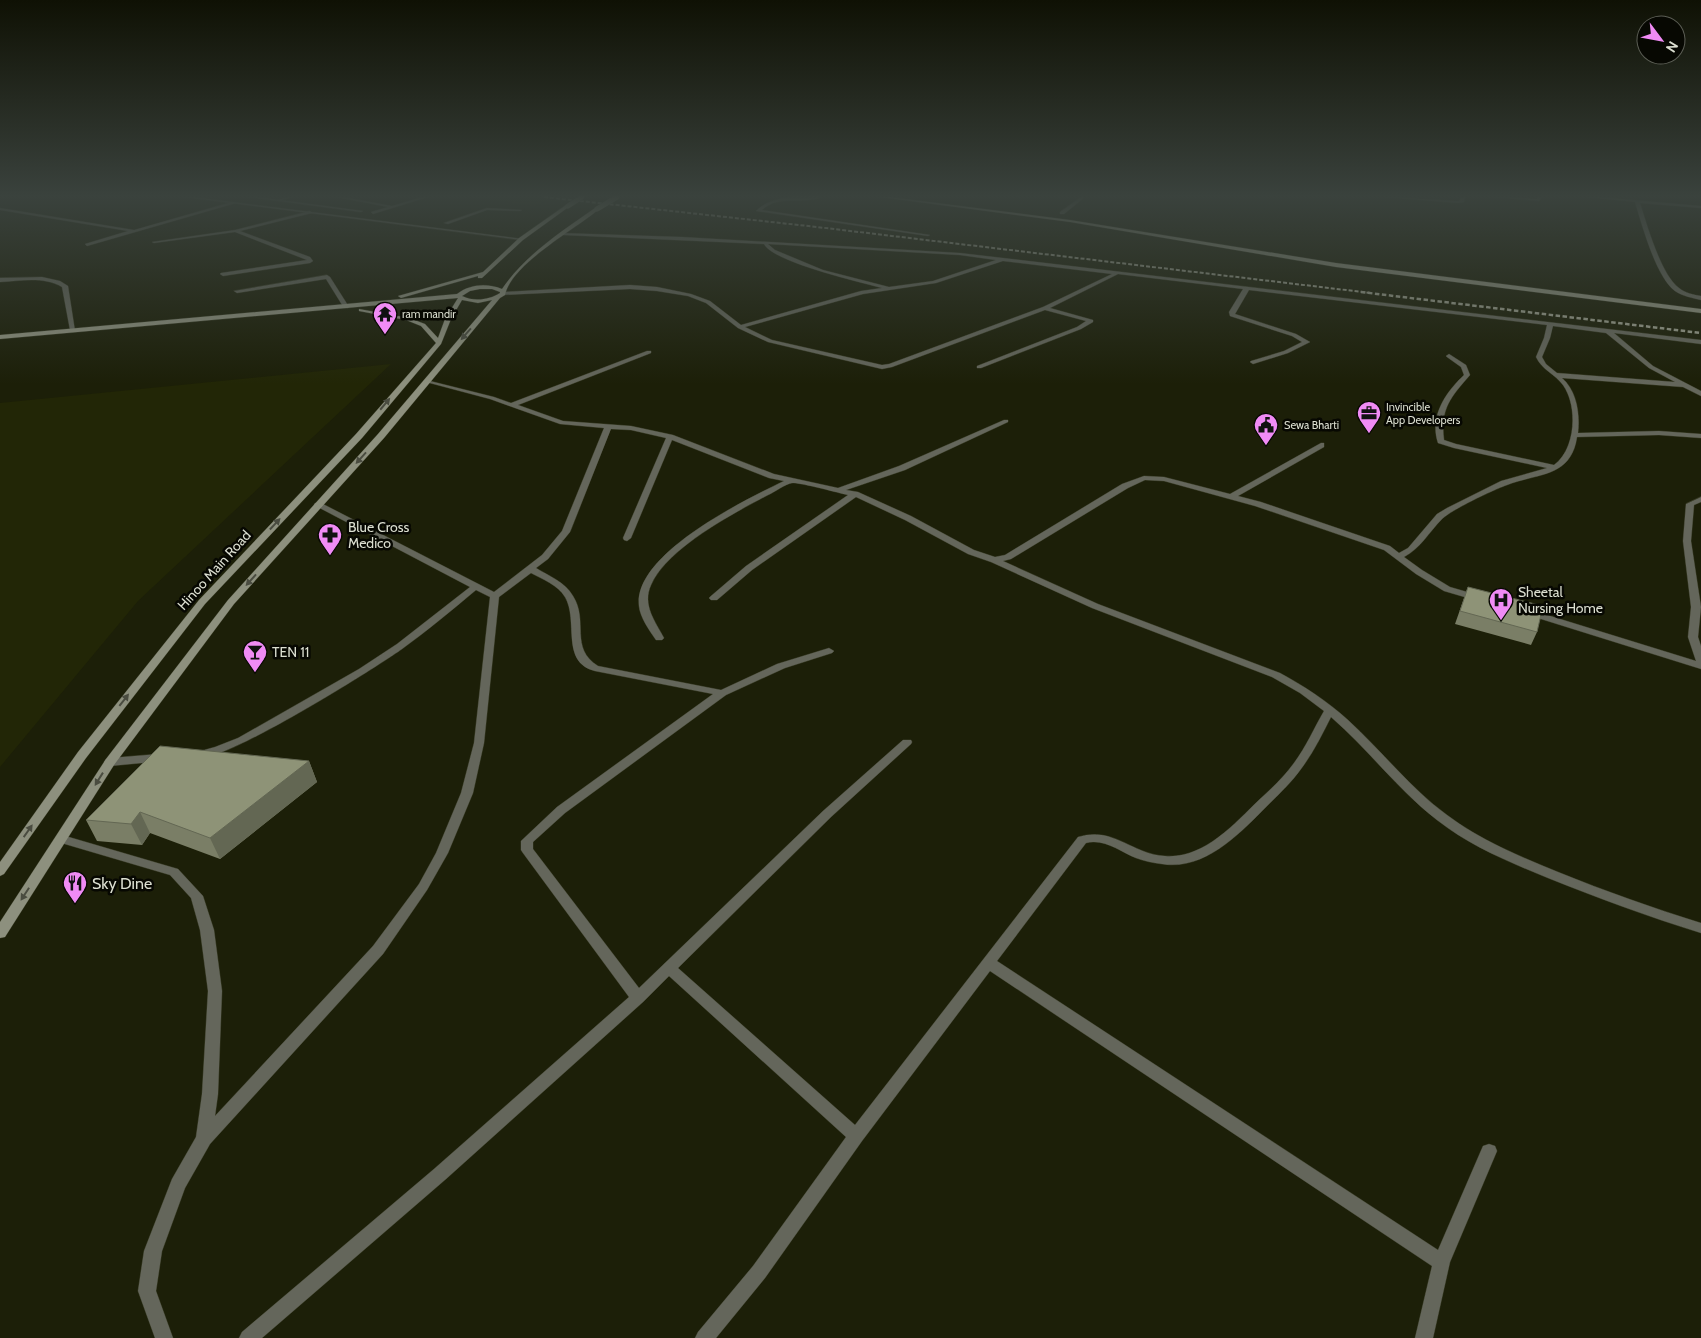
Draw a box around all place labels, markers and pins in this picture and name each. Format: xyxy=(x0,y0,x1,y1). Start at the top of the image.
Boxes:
temple icon: ram mandir xyxy=(372,301,398,335)
place label: ram mandir xyxy=(402,307,456,321)
office icon: Invincible App Developers xyxy=(1356,400,1382,434)
place label: Invincible App Developers xyxy=(1386,400,1461,427)
public building icon: Sewa Bharti xyxy=(1253,412,1279,446)
place label: Sewa Bharti xyxy=(1284,418,1339,432)
place label: Blue Cross Medico xyxy=(348,518,409,552)
pharmacy icon: Blue Cross Medico xyxy=(317,522,343,556)
place label: Sheetal Nursing Home xyxy=(1518,583,1603,617)
hospital icon: Sheetal Nursing Home xyxy=(1488,587,1514,621)
bar icon: TEN 11 xyxy=(242,639,268,673)
place label: TEN 11 xyxy=(272,643,309,661)
restaurant icon: Sky Dine xyxy=(62,870,88,904)
place label: Sky Dine xyxy=(92,874,152,893)

